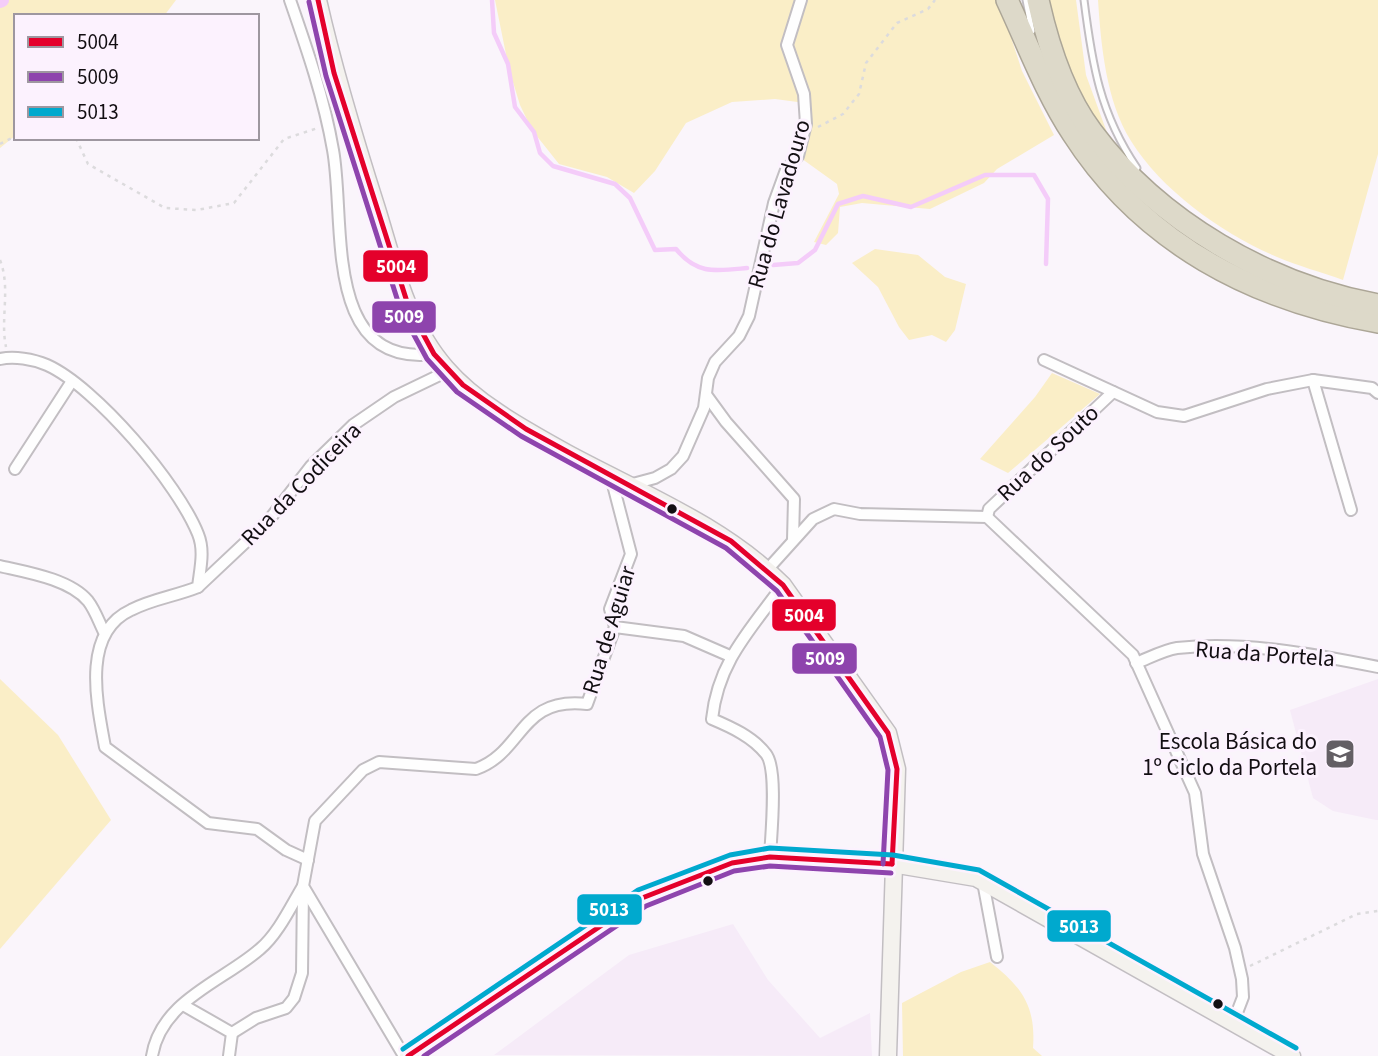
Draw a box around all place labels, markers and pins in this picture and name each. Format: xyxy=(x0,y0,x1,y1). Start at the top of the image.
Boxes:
unlabelled marker xyxy=(665,502,679,516)
place label: Escola Básica do 1º Ciclo da Portela xyxy=(1142,725,1317,784)
school or university icon: Escola Básica do 1º Ciclo da Portela xyxy=(1323,737,1357,771)
unlabelled marker xyxy=(701,874,715,888)
unlabelled marker xyxy=(1211,997,1225,1011)

